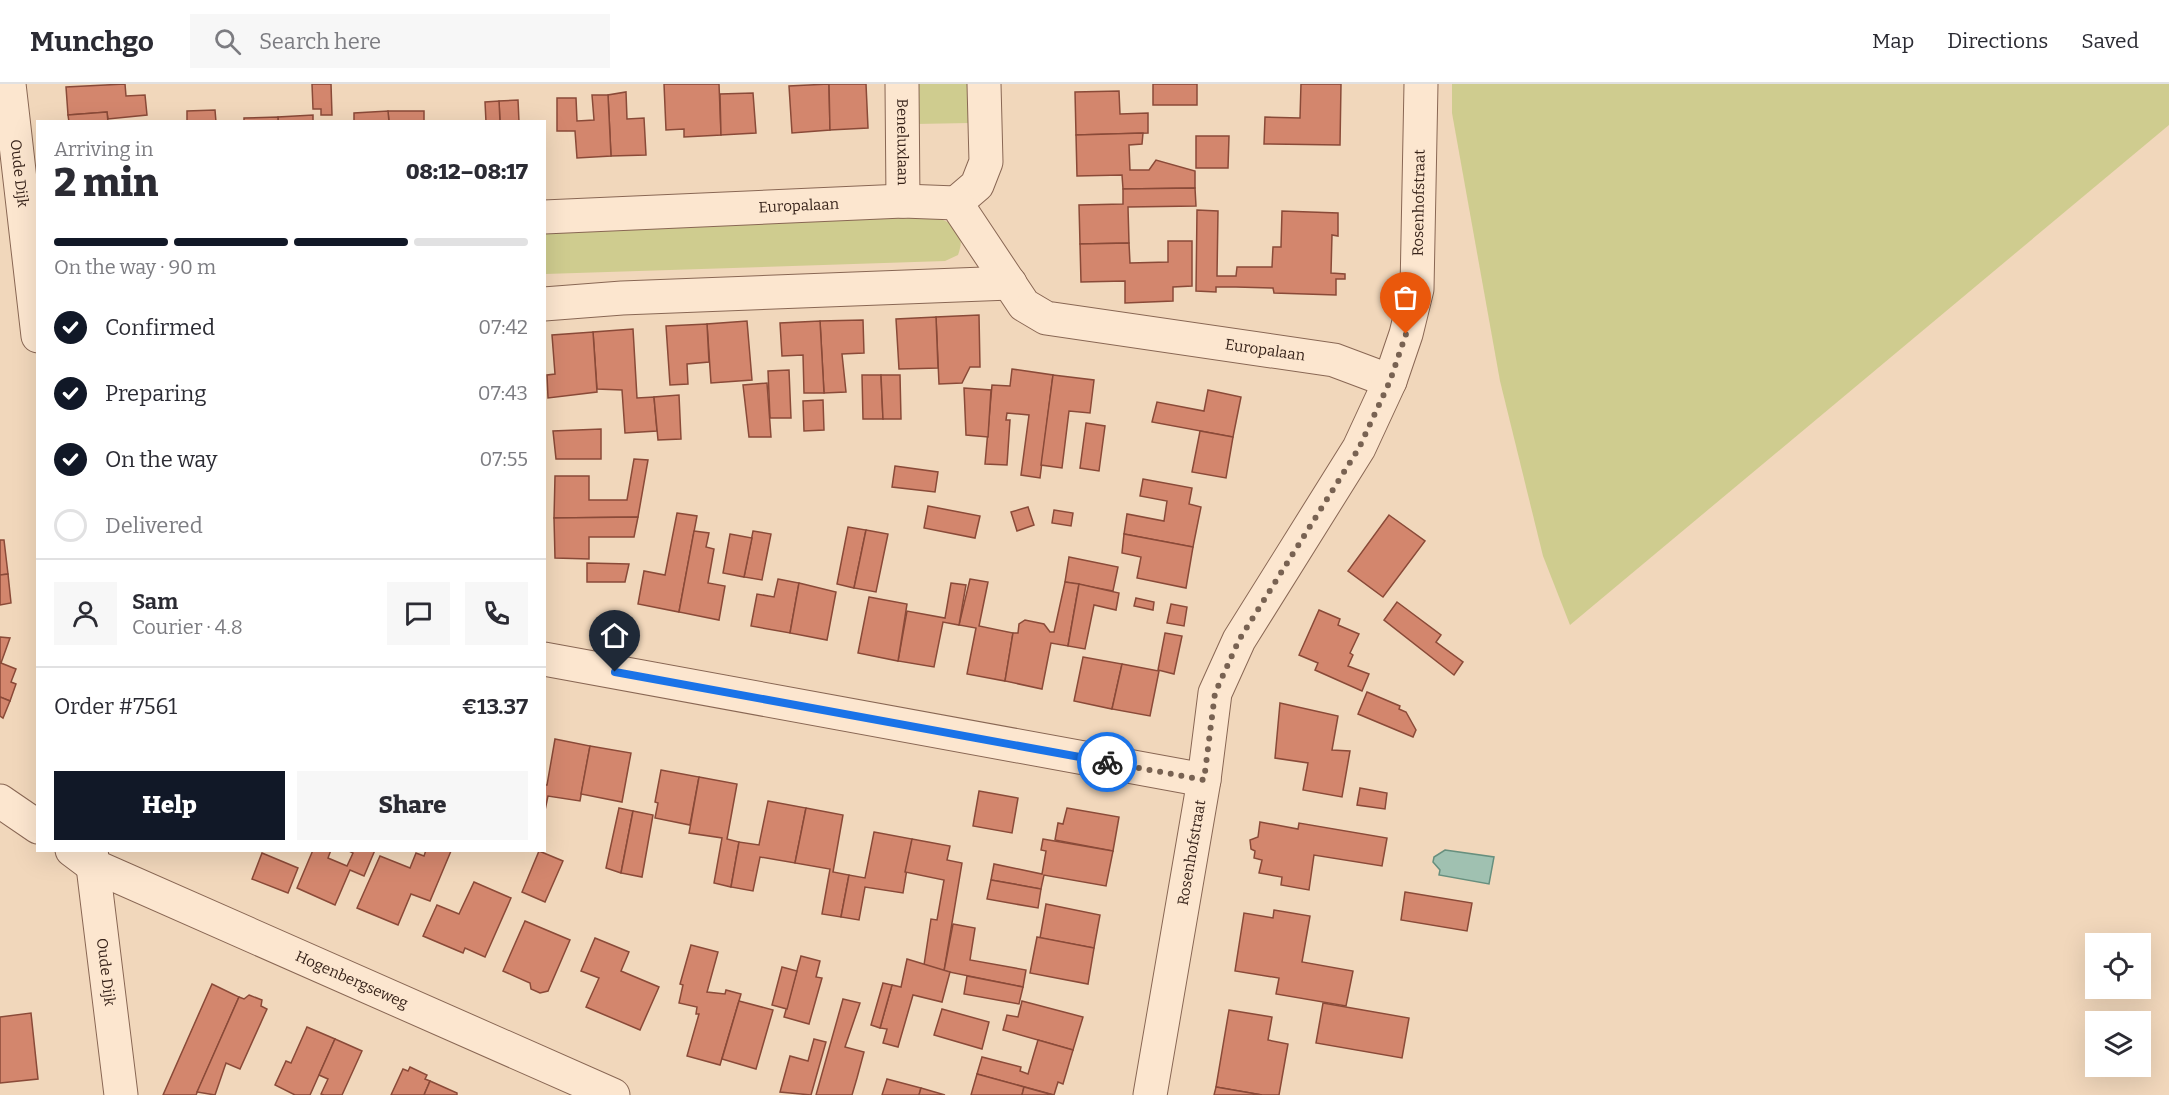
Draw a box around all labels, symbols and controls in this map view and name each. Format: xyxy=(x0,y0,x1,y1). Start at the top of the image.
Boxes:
search box xyxy=(190,14,610,68)
text: Munchgo xyxy=(30,25,154,58)
icon: search xyxy=(211,25,244,58)
text: Search here xyxy=(259,28,381,55)
text: Map xyxy=(1872,28,1914,54)
text: Directions xyxy=(1947,28,2048,54)
text: Saved xyxy=(2081,28,2139,54)
street label: Beneluxlaan xyxy=(893,98,912,186)
text: Arriving in xyxy=(54,137,153,161)
street label: Oude Dijk xyxy=(6,139,32,209)
street label: Rosenhofstraat xyxy=(1409,149,1429,256)
text: 08:12–08:17 xyxy=(406,158,528,185)
text: 2 min xyxy=(54,160,158,206)
street label: Europalaan xyxy=(758,195,840,216)
text: On the way · 90 m xyxy=(54,255,216,279)
pin xyxy=(1380,272,1431,334)
icon: bag xyxy=(1389,281,1422,314)
icon: check xyxy=(54,311,87,344)
text: Confirmed xyxy=(105,314,215,341)
text: 07:42 xyxy=(478,315,528,339)
street label: Europalaan xyxy=(1224,335,1307,365)
icon: check xyxy=(54,377,87,410)
text: Preparing xyxy=(105,380,207,407)
text: 07:43 xyxy=(478,381,528,405)
icon: check xyxy=(54,443,87,476)
text: On the way xyxy=(105,446,217,473)
text: 07:55 xyxy=(480,447,528,471)
text: Delivered xyxy=(105,512,203,539)
button: person xyxy=(54,582,117,645)
button: chat xyxy=(387,582,450,645)
button: phone xyxy=(465,582,528,645)
text: Sam xyxy=(132,588,178,615)
pin xyxy=(589,610,640,672)
text: Courier · 4.8 xyxy=(132,615,243,639)
icon: home xyxy=(598,619,631,652)
text: Order #7561 xyxy=(54,693,177,720)
text: €13.37 xyxy=(462,693,528,720)
courier xyxy=(1077,732,1137,792)
icon: bike xyxy=(1091,746,1124,779)
button: Help xyxy=(54,771,285,840)
button: Share xyxy=(297,771,528,840)
street label: Rosenhofstraat xyxy=(1174,798,1210,907)
map controls xyxy=(2085,933,2151,1077)
button: locate xyxy=(2085,933,2151,999)
street label: Oude Dijk xyxy=(93,937,119,1007)
street label: Hogenbergseweg xyxy=(293,947,411,1012)
button: layers xyxy=(2085,1011,2151,1077)

